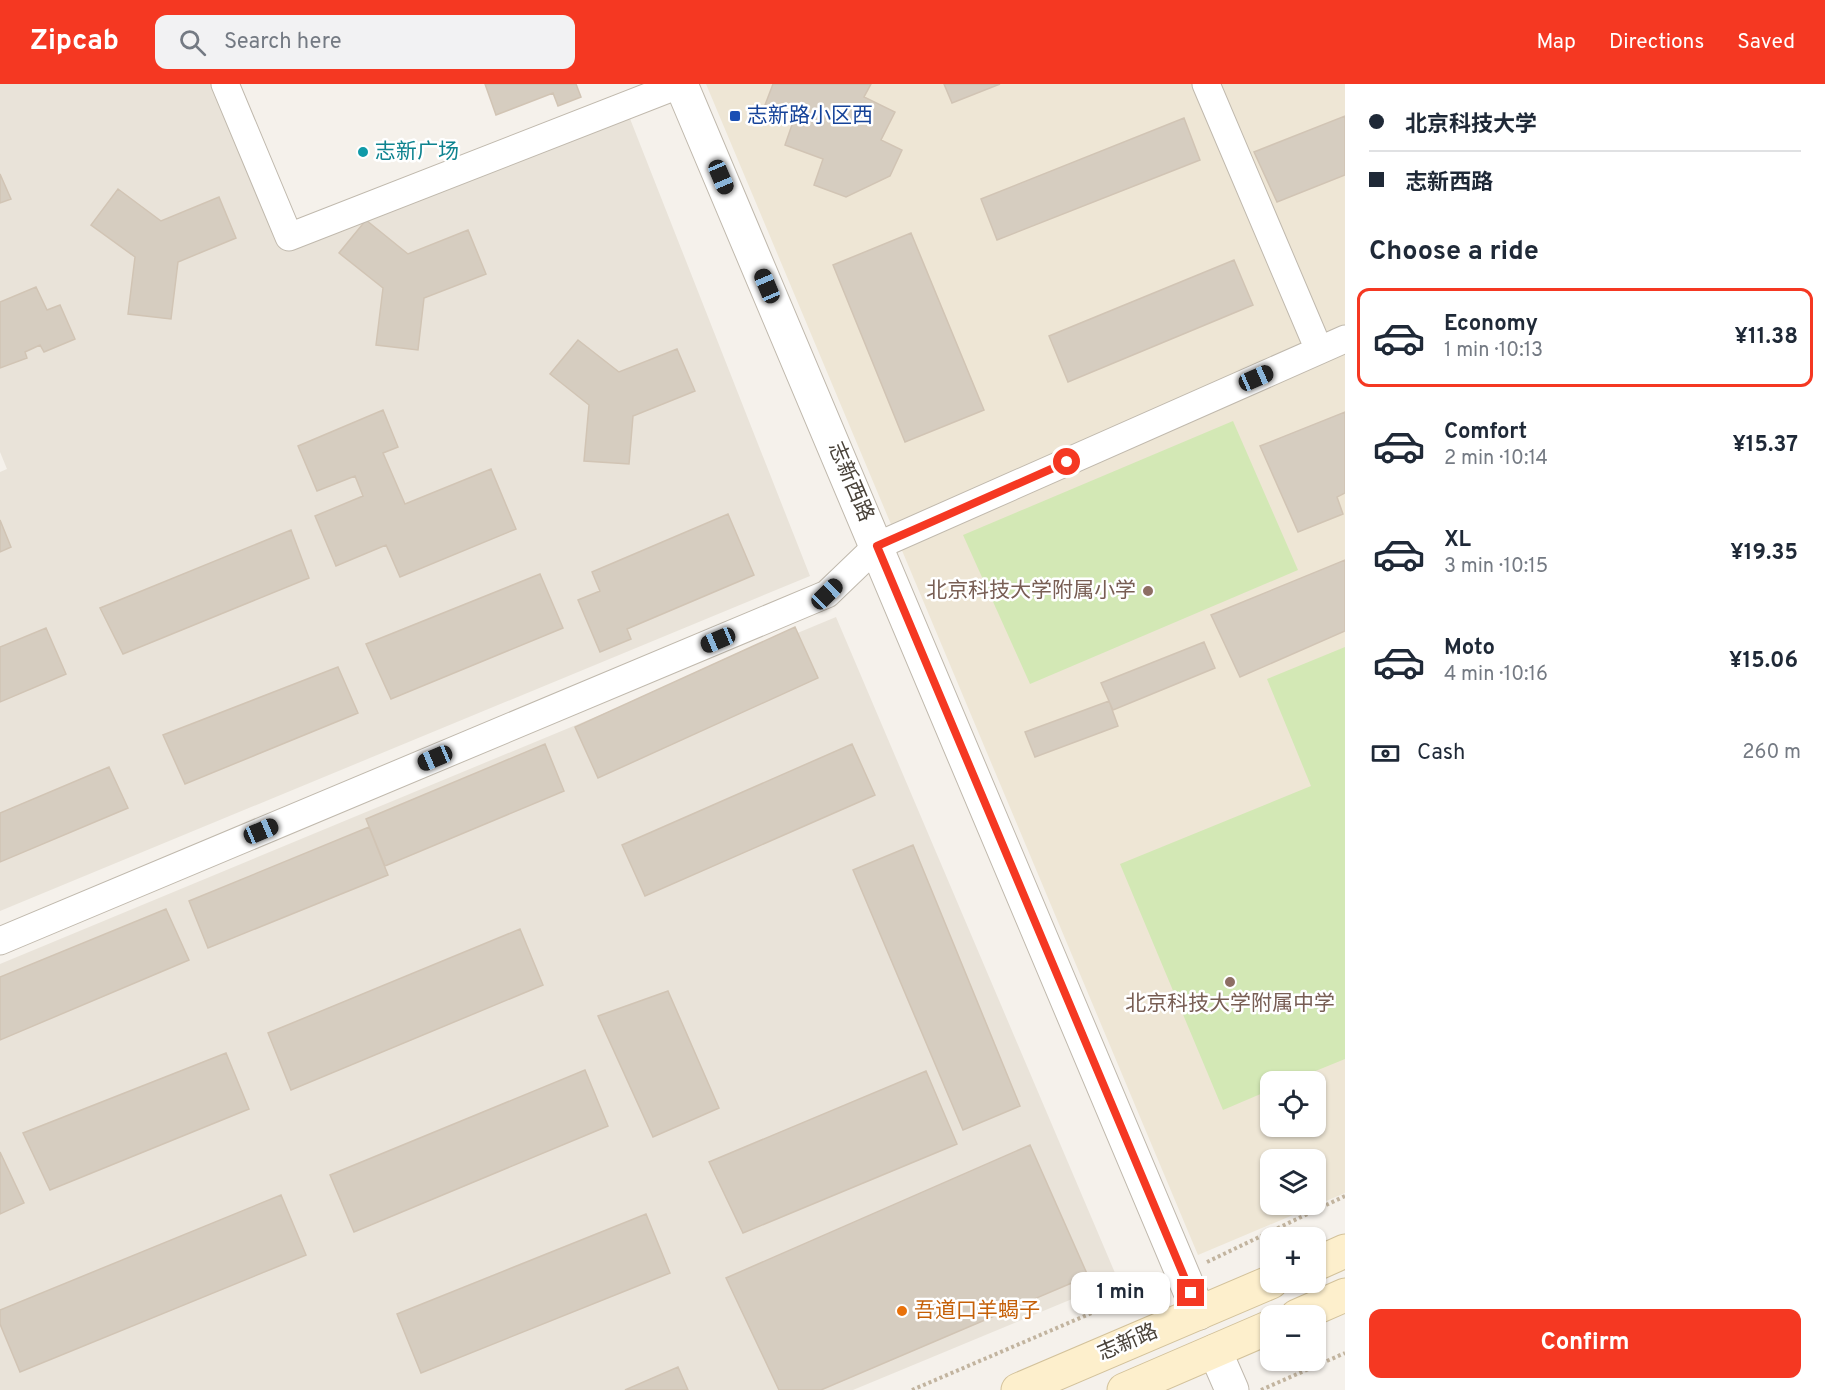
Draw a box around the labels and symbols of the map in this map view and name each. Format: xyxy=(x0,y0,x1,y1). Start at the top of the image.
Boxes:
place label: 志新路小区西 xyxy=(747,103,873,130)
marker: 志新路小区西 xyxy=(728,109,742,123)
place label: 志新广场 xyxy=(375,139,459,166)
marker: 志新广场 xyxy=(356,145,370,159)
car xyxy=(706,157,736,197)
car xyxy=(752,266,782,306)
car xyxy=(1236,362,1276,394)
street label: 志新西路 xyxy=(821,438,879,526)
route start xyxy=(1053,448,1080,475)
car xyxy=(808,575,846,613)
place label: 北京科技大学附属小学 xyxy=(926,578,1136,605)
marker: 北京科技大学附属小学 xyxy=(1141,584,1155,598)
car xyxy=(698,625,738,655)
car xyxy=(415,743,455,773)
car xyxy=(241,816,281,846)
marker: 北京科技大学附属中学 xyxy=(1223,975,1237,989)
place label: 北京科技大学附属中学 xyxy=(1125,991,1335,1018)
callout: 1 min xyxy=(1071,1272,1170,1314)
route end xyxy=(1177,1279,1204,1306)
place label: 吾道口羊蝎子 xyxy=(914,1298,1040,1325)
marker: 吾道口羊蝎子 xyxy=(895,1304,909,1318)
street label: 志新路 xyxy=(1094,1318,1162,1368)

